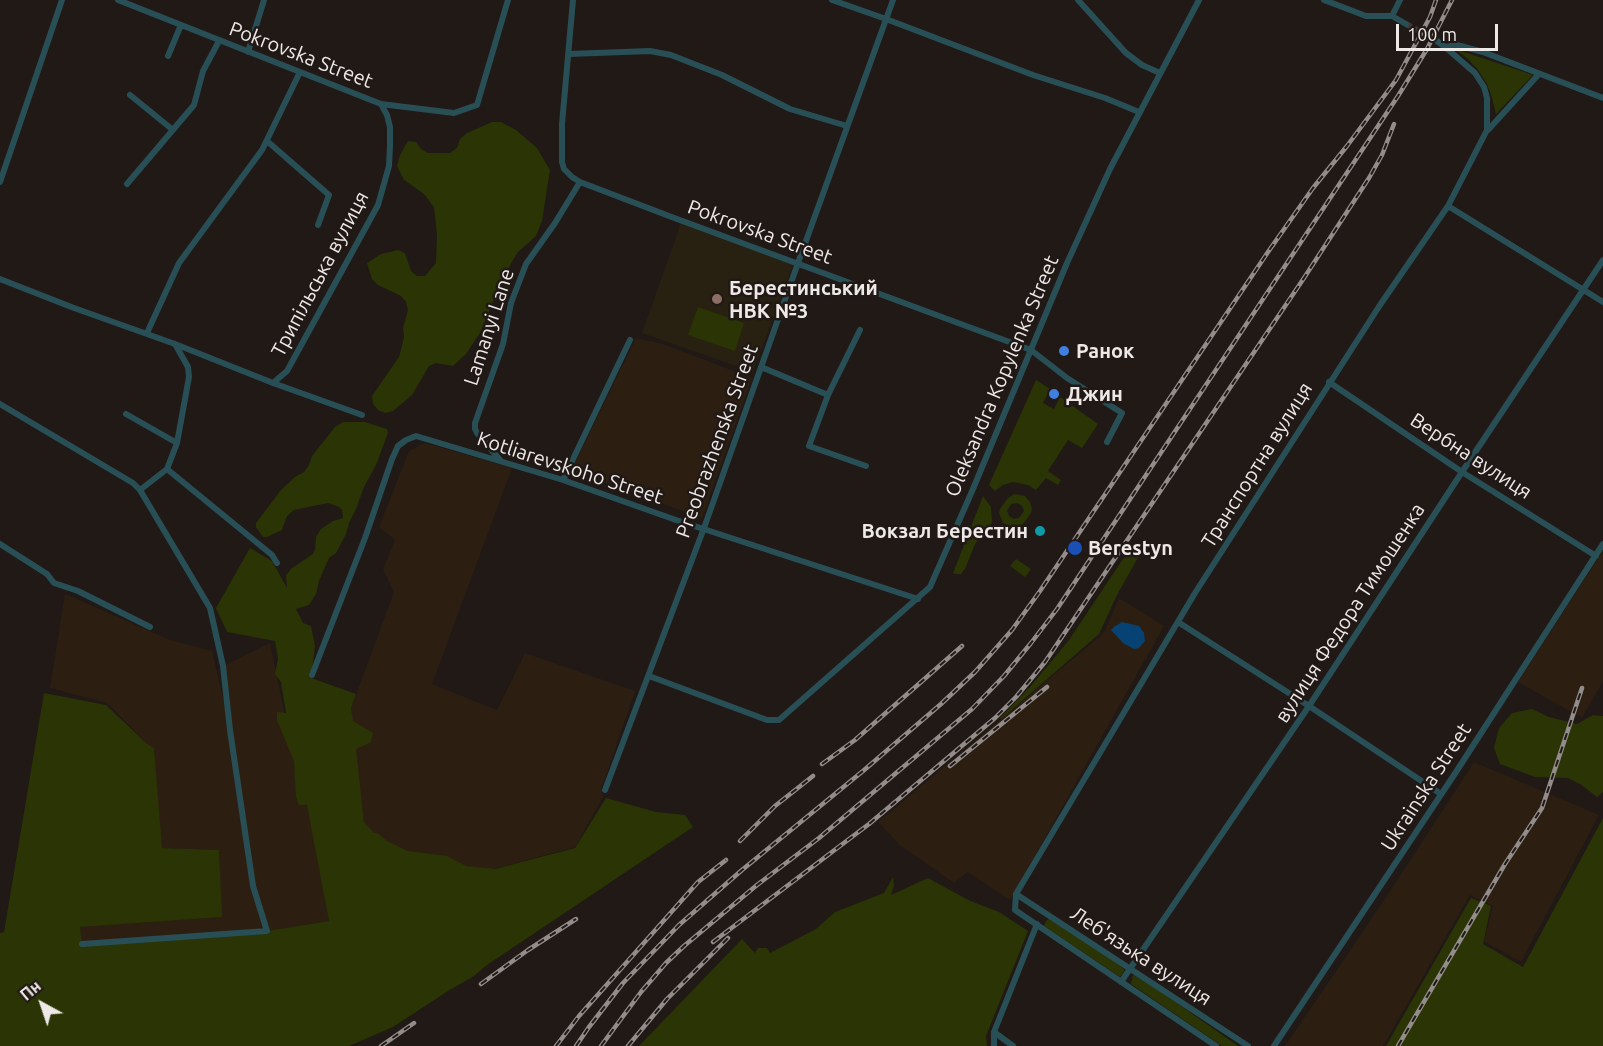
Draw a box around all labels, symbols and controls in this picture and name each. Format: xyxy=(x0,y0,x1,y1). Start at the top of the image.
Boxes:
scale bar xyxy=(1399,12,1501,50)
street label: Pokrovska Street xyxy=(226,17,376,93)
text: 100 m xyxy=(1407,24,1457,44)
street label: Трипільська вулиця xyxy=(266,187,374,361)
street label: Pokrovska Street xyxy=(684,195,836,269)
street label: Oleksandra Kopylenka Street xyxy=(940,252,1064,500)
street label: Lamanyi Lane xyxy=(459,266,519,388)
place label: Берестинський НВК №3 xyxy=(729,276,878,323)
marker: Берестинський НВК №3 xyxy=(710,292,724,306)
place label: Ранок xyxy=(1076,339,1134,363)
street label: Preobrazhenska Street xyxy=(671,341,763,541)
marker: Ранок xyxy=(1057,344,1071,358)
street label: Транспортна вулиця xyxy=(1196,378,1318,552)
place label: Джин xyxy=(1066,382,1123,406)
marker: Джин xyxy=(1047,387,1061,401)
street label: Вербна вулиця xyxy=(1406,408,1536,504)
street label: Kotliarevskoho Street xyxy=(474,427,666,509)
street label: вулиця Федора Тимошенка xyxy=(1270,499,1430,727)
place label: Вокзал Берестин xyxy=(861,519,1028,543)
marker: Вокзал Берестин xyxy=(1033,524,1047,538)
place label: Berestyn xyxy=(1088,536,1173,560)
marker: Berestyn xyxy=(1066,539,1084,557)
street label: Ukrainska Street xyxy=(1376,719,1476,855)
street label: Леб'язька вулиця xyxy=(1066,901,1216,1011)
north arrow xyxy=(12,974,72,1034)
text: Пн xyxy=(17,977,44,1004)

